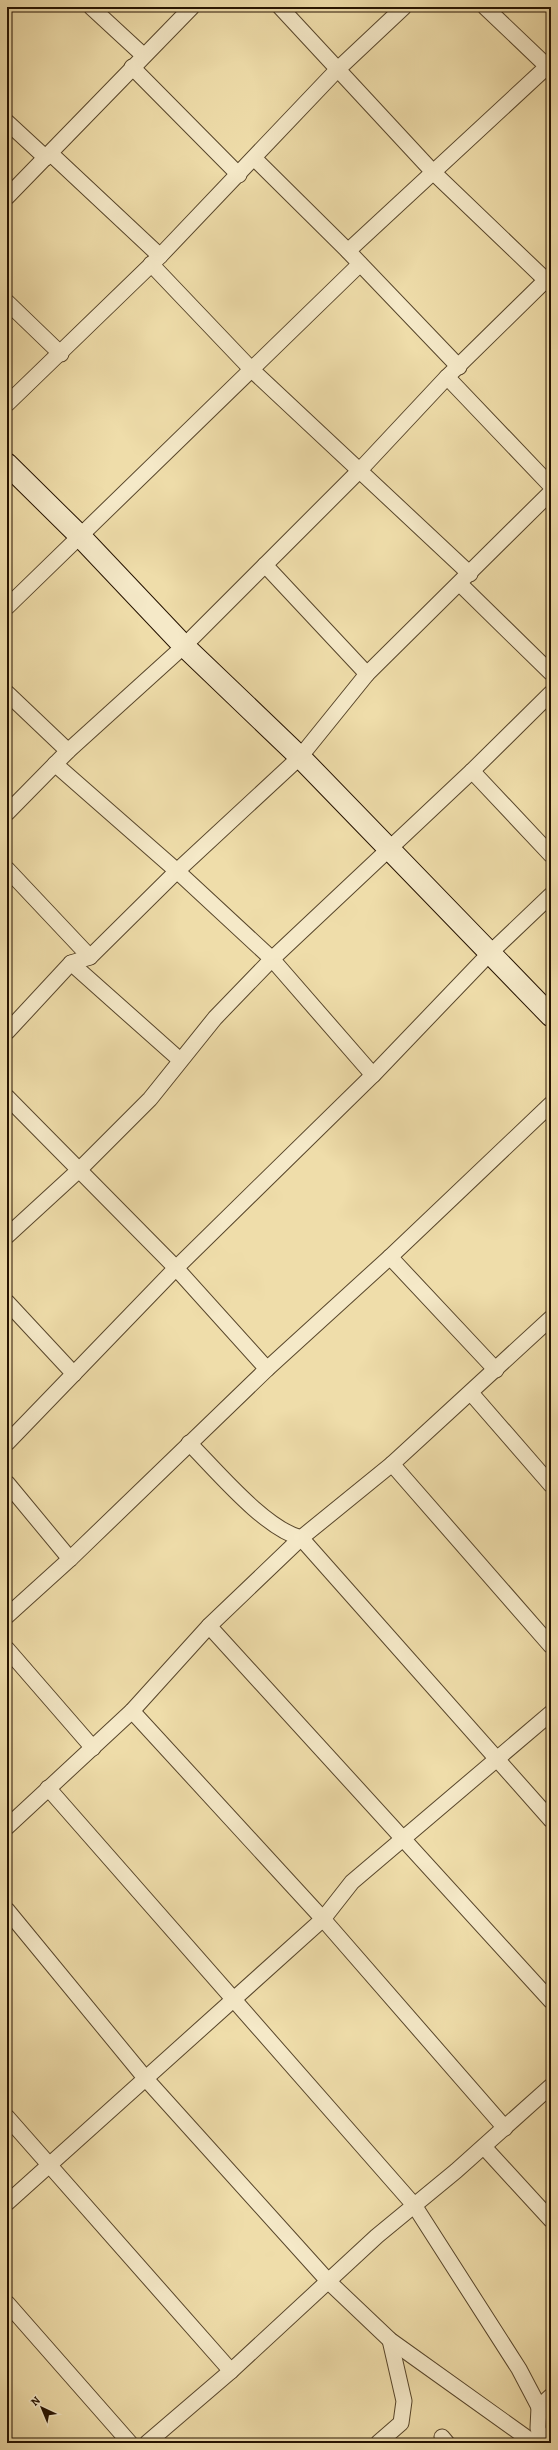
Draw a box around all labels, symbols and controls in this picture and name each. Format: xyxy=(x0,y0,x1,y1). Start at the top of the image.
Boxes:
north arrow xyxy=(22,2388,62,2428)
text: N xyxy=(27,2393,43,2409)

